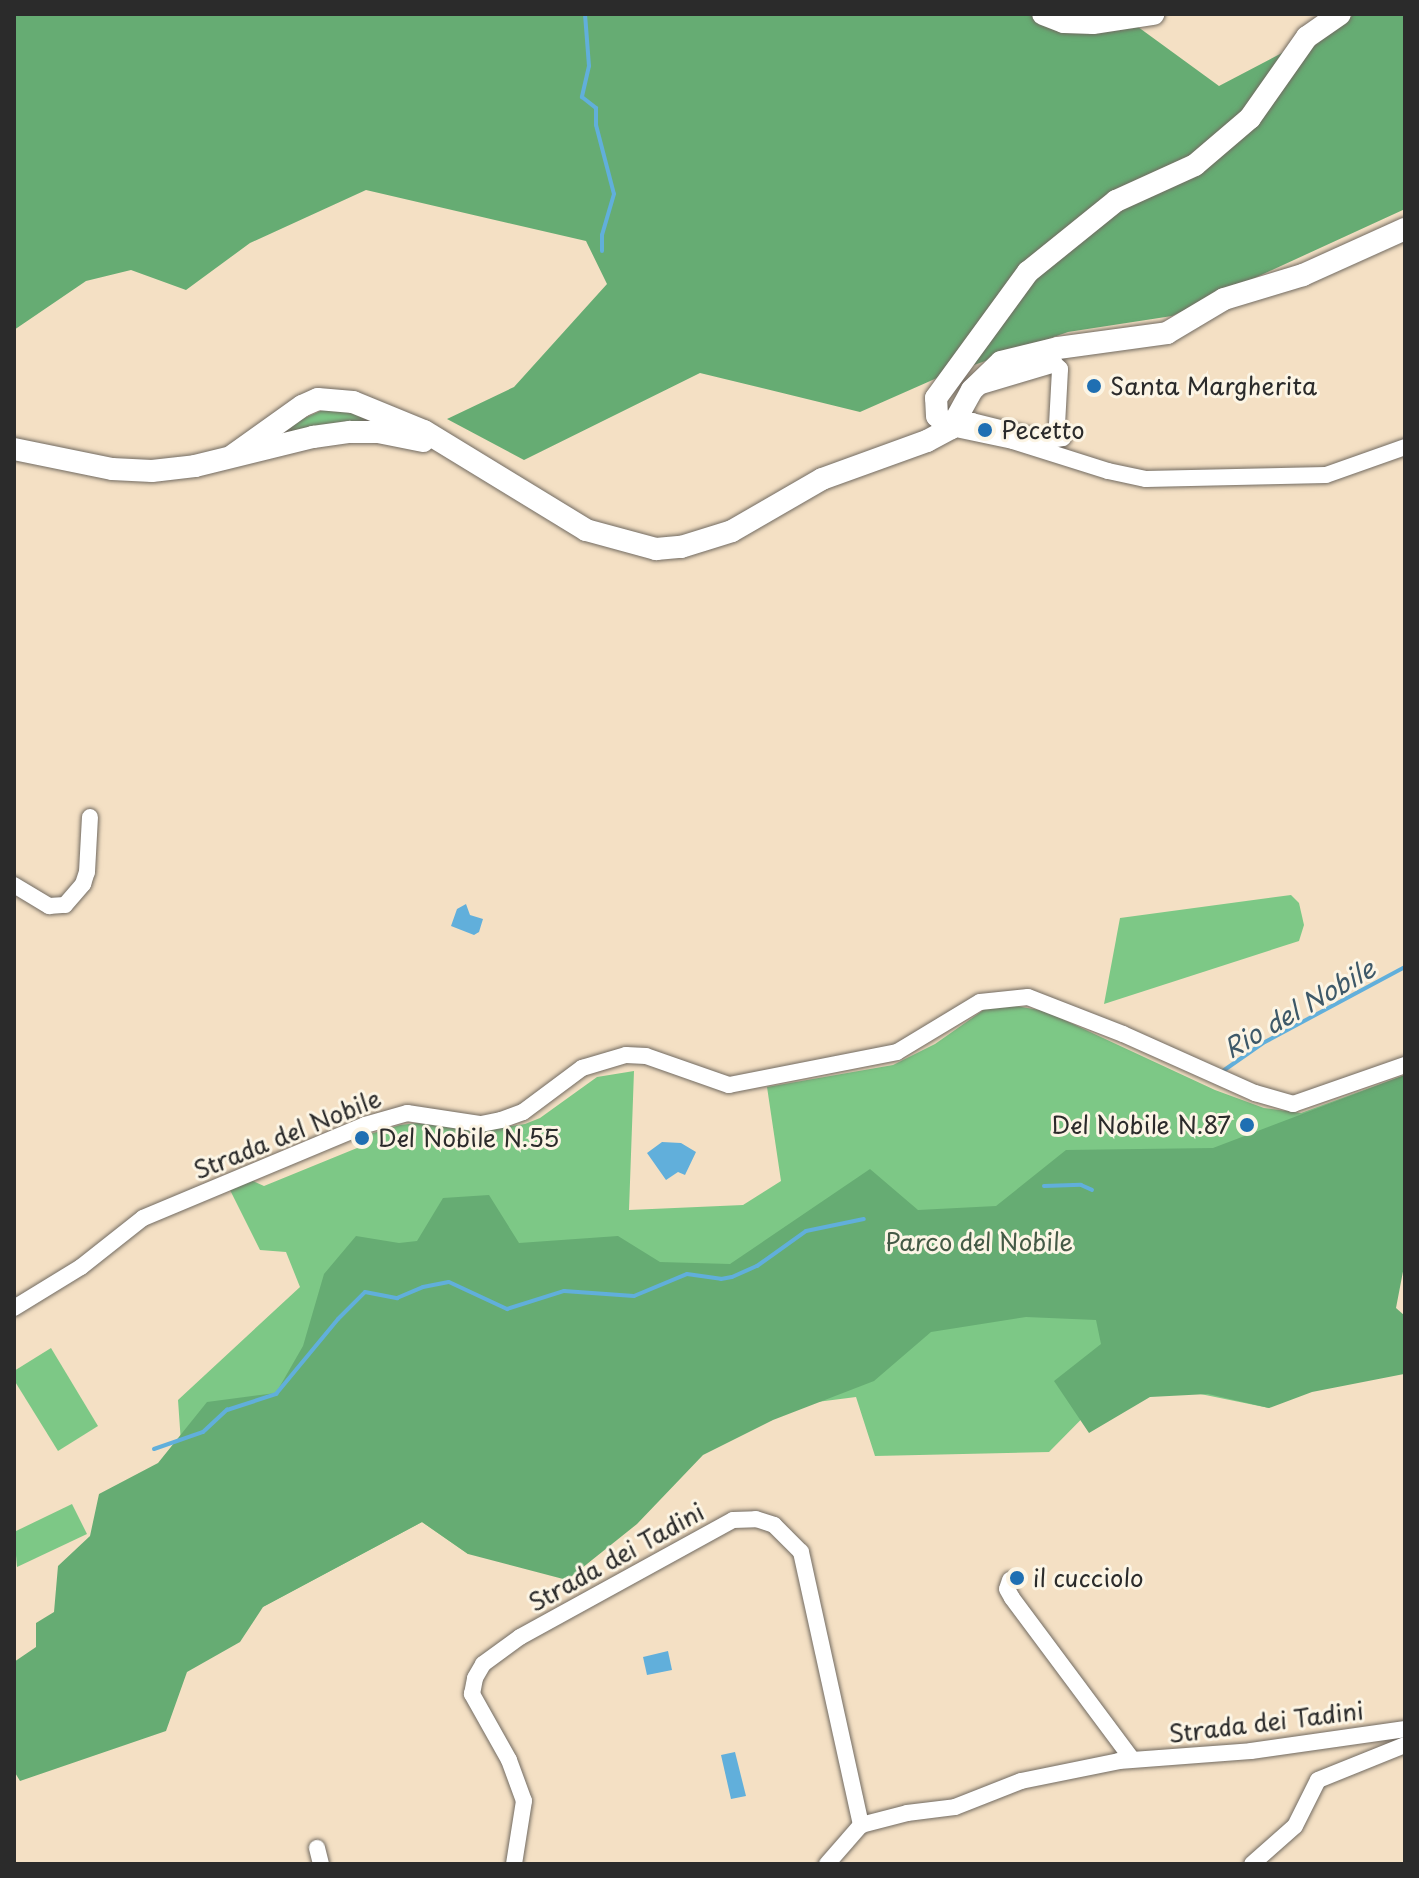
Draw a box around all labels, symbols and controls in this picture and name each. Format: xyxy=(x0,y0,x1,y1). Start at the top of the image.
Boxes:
place label: Santa Margherita xyxy=(1110,372,1317,400)
marker: Santa Margherita xyxy=(1085,377,1103,395)
place label: Pecetto xyxy=(1001,416,1085,444)
marker: Pecetto xyxy=(976,421,994,439)
water label: Rio del Nobile xyxy=(1216,951,1382,1065)
street label: Strada del Nobile xyxy=(188,1083,386,1185)
place label: Del Nobile N.87 xyxy=(1049,1111,1231,1139)
marker: Del Nobile N.87 xyxy=(1238,1116,1256,1134)
place label: Del Nobile N.55 xyxy=(378,1124,562,1152)
marker: Del Nobile N.55 xyxy=(353,1129,371,1147)
park label: Parco del Nobile xyxy=(884,1228,1074,1256)
street label: Strada dei Tadini xyxy=(523,1497,709,1617)
place label: il cucciolo xyxy=(1033,1564,1144,1592)
marker: il cucciolo xyxy=(1008,1569,1026,1587)
street label: Strada dei Tadini xyxy=(1166,1696,1366,1748)

